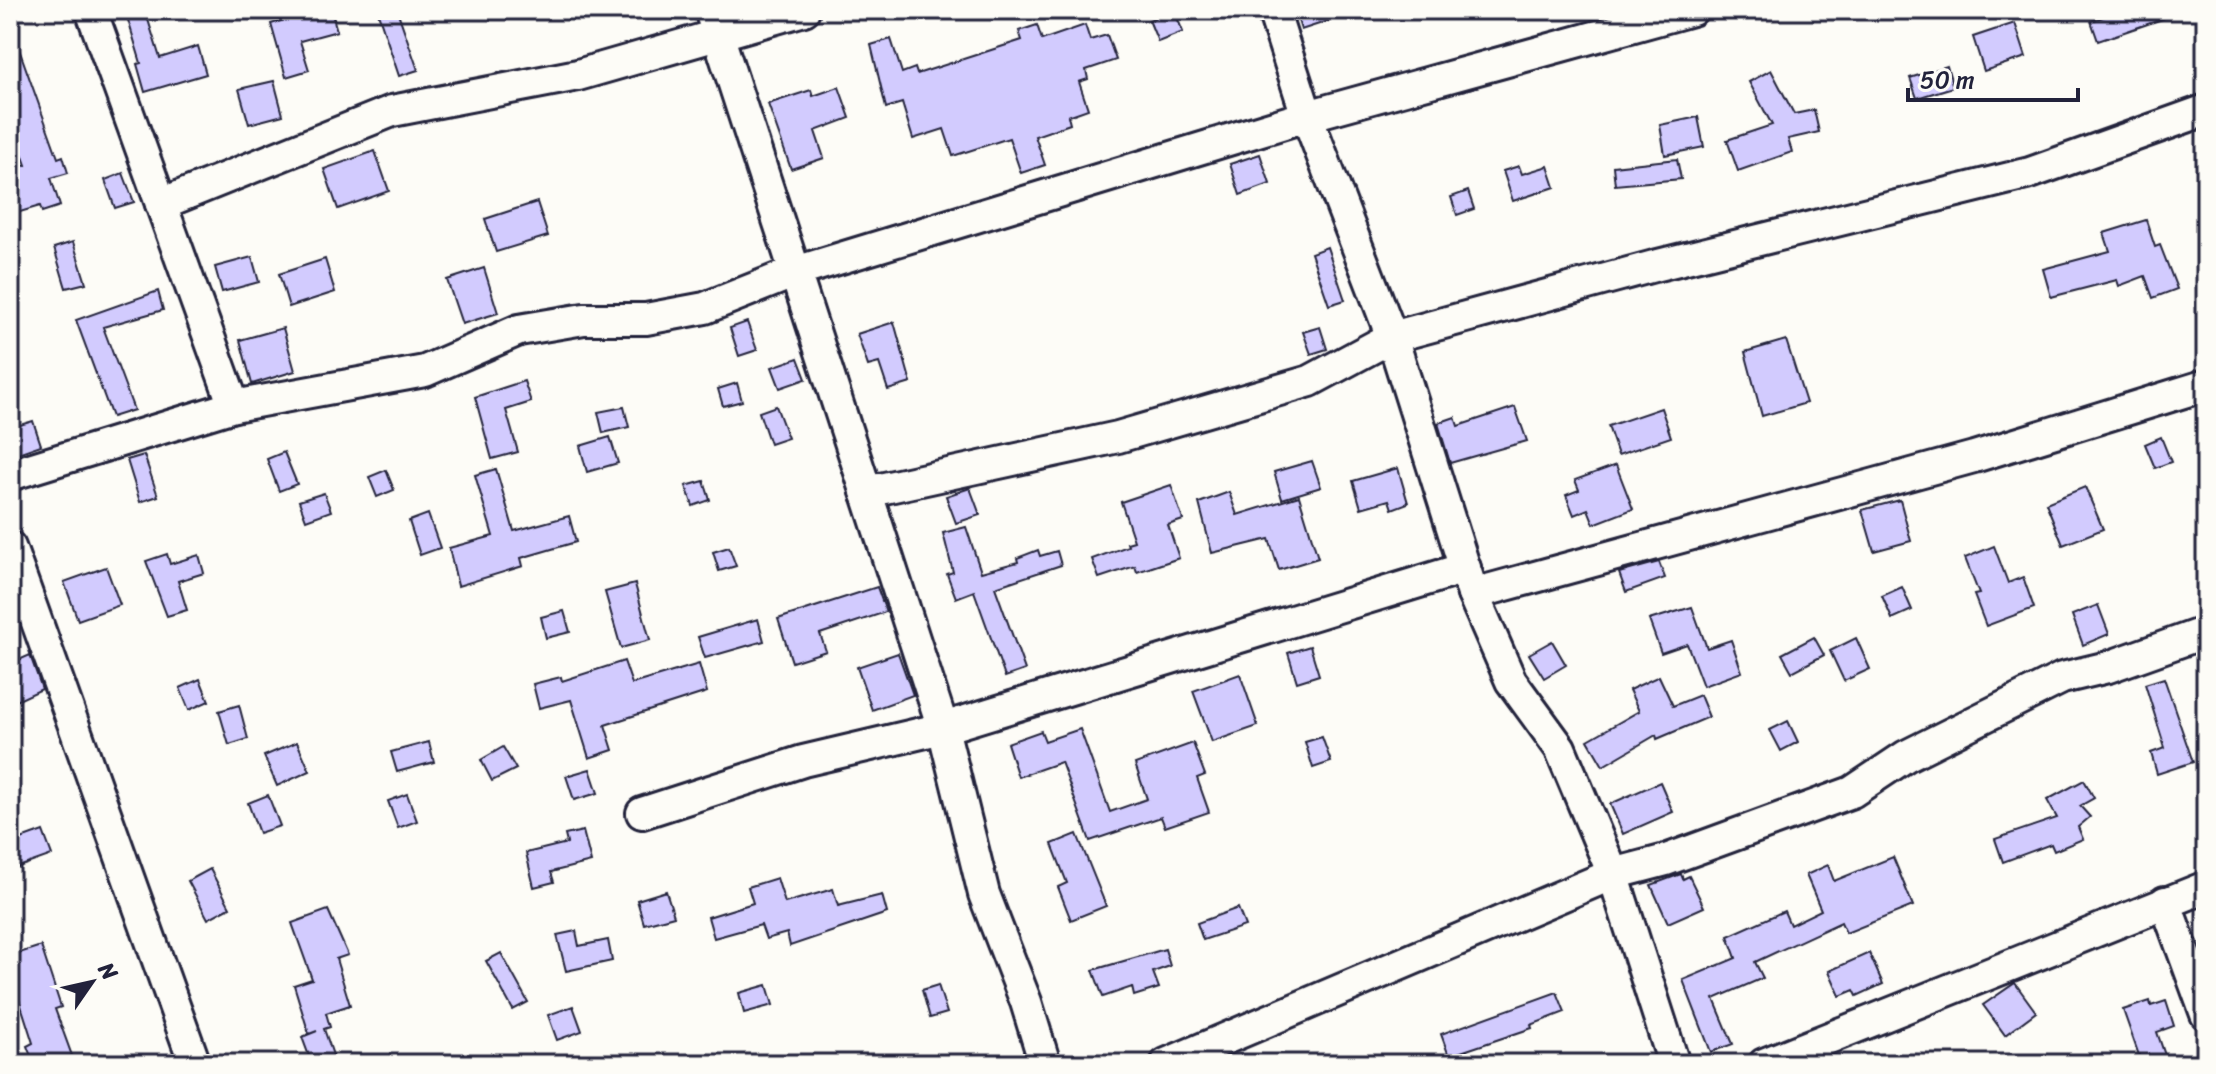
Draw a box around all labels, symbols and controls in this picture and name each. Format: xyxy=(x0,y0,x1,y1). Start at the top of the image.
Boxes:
scale bar xyxy=(1908,52,2078,102)
text: 50 m xyxy=(1920,59,1975,101)
north arrow xyxy=(52,942,132,1022)
text: N xyxy=(87,953,129,989)

